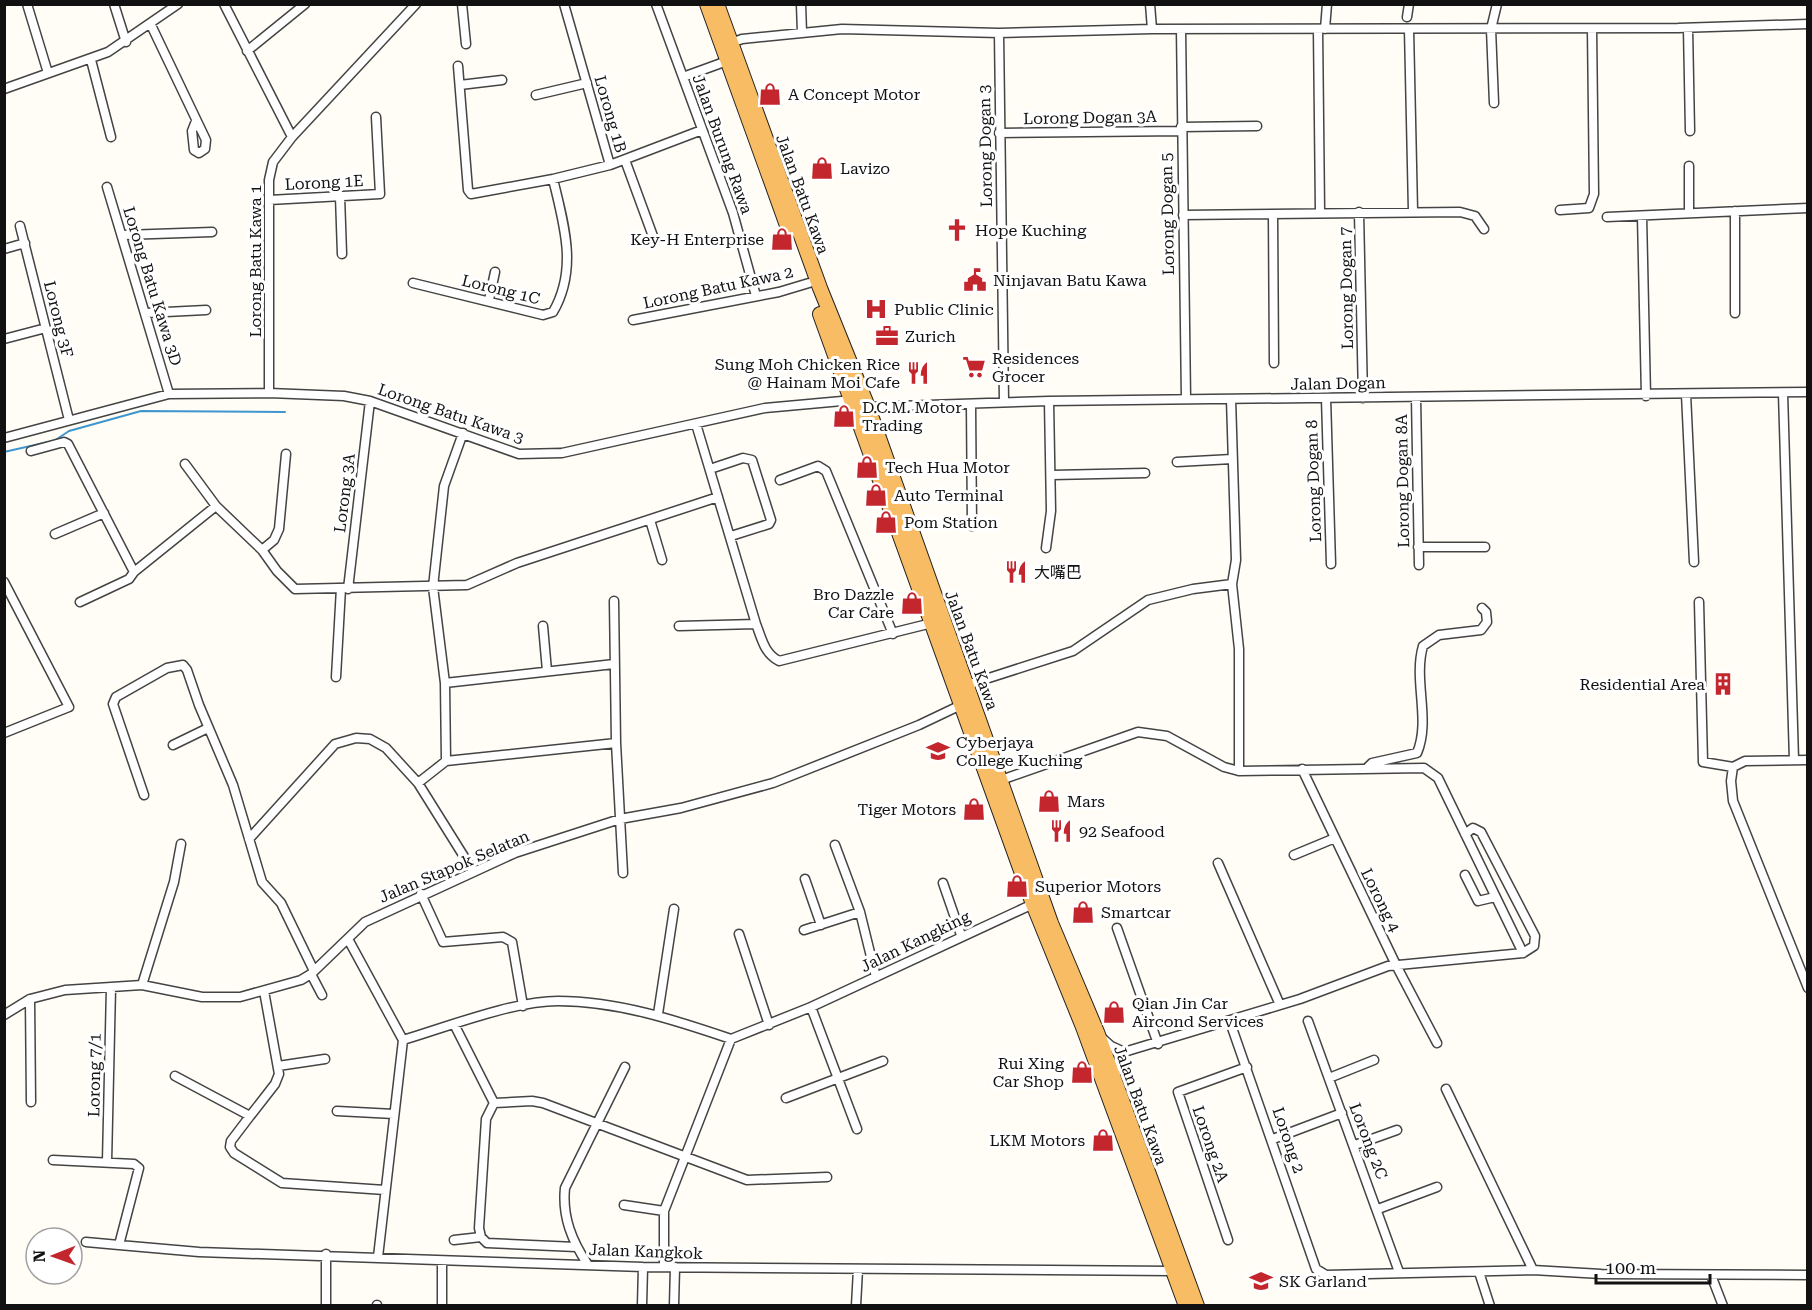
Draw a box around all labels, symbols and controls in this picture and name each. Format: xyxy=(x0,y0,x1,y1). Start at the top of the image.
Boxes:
street label: Jalan Burung Rawa xyxy=(688,72,757,217)
street label: Lorong 1B xyxy=(590,73,631,155)
shop icon: A Concept Motor xyxy=(757,81,783,107)
place label: A Concept Motor xyxy=(788,85,921,104)
street label: Lorong Dogan 3 xyxy=(975,85,996,207)
street label: Lorong Dogan 3A xyxy=(1023,107,1158,128)
street label: Jalan Batu Kawa xyxy=(772,132,833,257)
street label: Lorong Dogan 5 xyxy=(1157,153,1178,275)
shop icon: Lavizo xyxy=(809,155,835,181)
place label: Lavizo xyxy=(840,159,890,178)
street label: Lorong 1E xyxy=(284,171,364,194)
street label: Lorong Batu Kawa 1 xyxy=(246,184,265,338)
street label: Lorong Batu Kawa 3D xyxy=(119,204,186,368)
church icon: Hope Kuching xyxy=(944,217,970,243)
place label: Hope Kuching xyxy=(975,221,1087,240)
shop icon: Key-H Enterprise xyxy=(769,226,795,252)
street label: Lorong Dogan 7 xyxy=(1336,227,1357,349)
place label: Key-H Enterprise xyxy=(630,230,764,249)
street label: Lorong Batu Kawa 2 xyxy=(641,262,795,313)
public building icon: Ninjavan Batu Kawa xyxy=(962,267,988,293)
street label: Lorong 1C xyxy=(460,271,542,308)
place label: Ninjavan Batu Kawa xyxy=(993,271,1147,290)
street label: Lorong 3F xyxy=(40,279,77,359)
hospital icon: Public Clinic xyxy=(863,296,889,322)
place label: Public Clinic xyxy=(894,300,994,319)
office icon: Zurich xyxy=(874,323,900,349)
place label: Zurich xyxy=(905,327,956,346)
place label: Residences Grocer xyxy=(992,349,1079,386)
supermarket icon: Residences Grocer xyxy=(961,354,987,380)
place label: Sung Moh Chicken Rice @ Hainam Moi Cafe xyxy=(715,355,900,392)
restaurant icon: Sung Moh Chicken Rice @ Hainam Moi Cafe xyxy=(905,360,931,386)
street label: Jalan Dogan xyxy=(1290,373,1386,394)
street label: Lorong Batu Kawa 3 xyxy=(375,380,526,447)
place label: D.C.M. Motor Trading xyxy=(862,398,962,435)
shop icon: D.C.M. Motor Trading xyxy=(831,403,857,429)
street label: Lorong Dogan 8A xyxy=(1392,413,1413,548)
street label: Lorong Dogan 8 xyxy=(1302,419,1325,543)
street label: Lorong 3A xyxy=(330,452,359,534)
shop icon: Tech Hua Motor xyxy=(854,454,880,480)
place label: Tech Hua Motor xyxy=(885,458,1010,477)
shop icon: Auto Terminal xyxy=(863,482,889,508)
place label: Auto Terminal xyxy=(894,486,1003,505)
shop icon: Pom Station xyxy=(873,509,899,535)
place label: Pom Station xyxy=(904,513,998,532)
restaurant icon: 大嘴巴 xyxy=(1003,559,1029,585)
place label: 大嘴巴 xyxy=(1034,563,1082,582)
place label: Bro Dazzle Car Care xyxy=(813,585,894,622)
street label: Jalan Batu Kawa xyxy=(941,588,1002,713)
shop icon: Bro Dazzle Car Care xyxy=(899,590,925,616)
building icon: Residential Area xyxy=(1710,671,1736,697)
place label: Residential Area xyxy=(1580,675,1705,694)
place label: Cyberjaya College Kuching xyxy=(956,733,1083,770)
school or university icon: Cyberjaya College Kuching xyxy=(925,738,951,764)
shop icon: Mars xyxy=(1036,788,1062,814)
place label: Mars xyxy=(1067,792,1105,811)
shop icon: Tiger Motors xyxy=(961,796,987,822)
place label: Tiger Motors xyxy=(857,800,956,819)
restaurant icon: 92 Seafood xyxy=(1048,818,1074,844)
place label: 92 Seafood xyxy=(1079,822,1165,841)
street label: Jalan Stapok Selatan xyxy=(376,826,532,907)
street label: Lorong 4 xyxy=(1357,865,1404,935)
shop icon: Superior Motors xyxy=(1004,873,1030,899)
place label: Superior Motors xyxy=(1035,877,1161,896)
shop icon: Smartcar xyxy=(1070,899,1096,925)
place label: Smartcar xyxy=(1101,903,1171,922)
street label: Jalan Kangking xyxy=(857,906,974,976)
place label: Qian Jin Car Aircond Services xyxy=(1132,994,1264,1031)
shop icon: Qian Jin Car Aircond Services xyxy=(1101,999,1127,1025)
street label: Lorong 7/1 xyxy=(84,1033,105,1117)
street label: Jalan Batu Kawa xyxy=(1110,1043,1171,1168)
place label: Rui Xing Car Shop xyxy=(993,1054,1065,1091)
shop icon: Rui Xing Car Shop xyxy=(1069,1059,1095,1085)
street label: Lorong 2C xyxy=(1345,1100,1392,1182)
street label: Lorong 2A xyxy=(1189,1103,1233,1186)
street label: Lorong 2 xyxy=(1268,1105,1309,1176)
shop icon: LKM Motors xyxy=(1090,1127,1116,1153)
place label: LKM Motors xyxy=(989,1131,1085,1150)
north arrow xyxy=(24,1226,84,1286)
street label: Jalan Kangkok xyxy=(588,1240,703,1263)
scale bar xyxy=(1596,1247,1710,1285)
text: N xyxy=(30,1250,49,1263)
text: 100 m xyxy=(1605,1257,1656,1278)
school or university icon: SK Garland xyxy=(1248,1268,1274,1294)
place label: SK Garland xyxy=(1279,1272,1367,1291)

